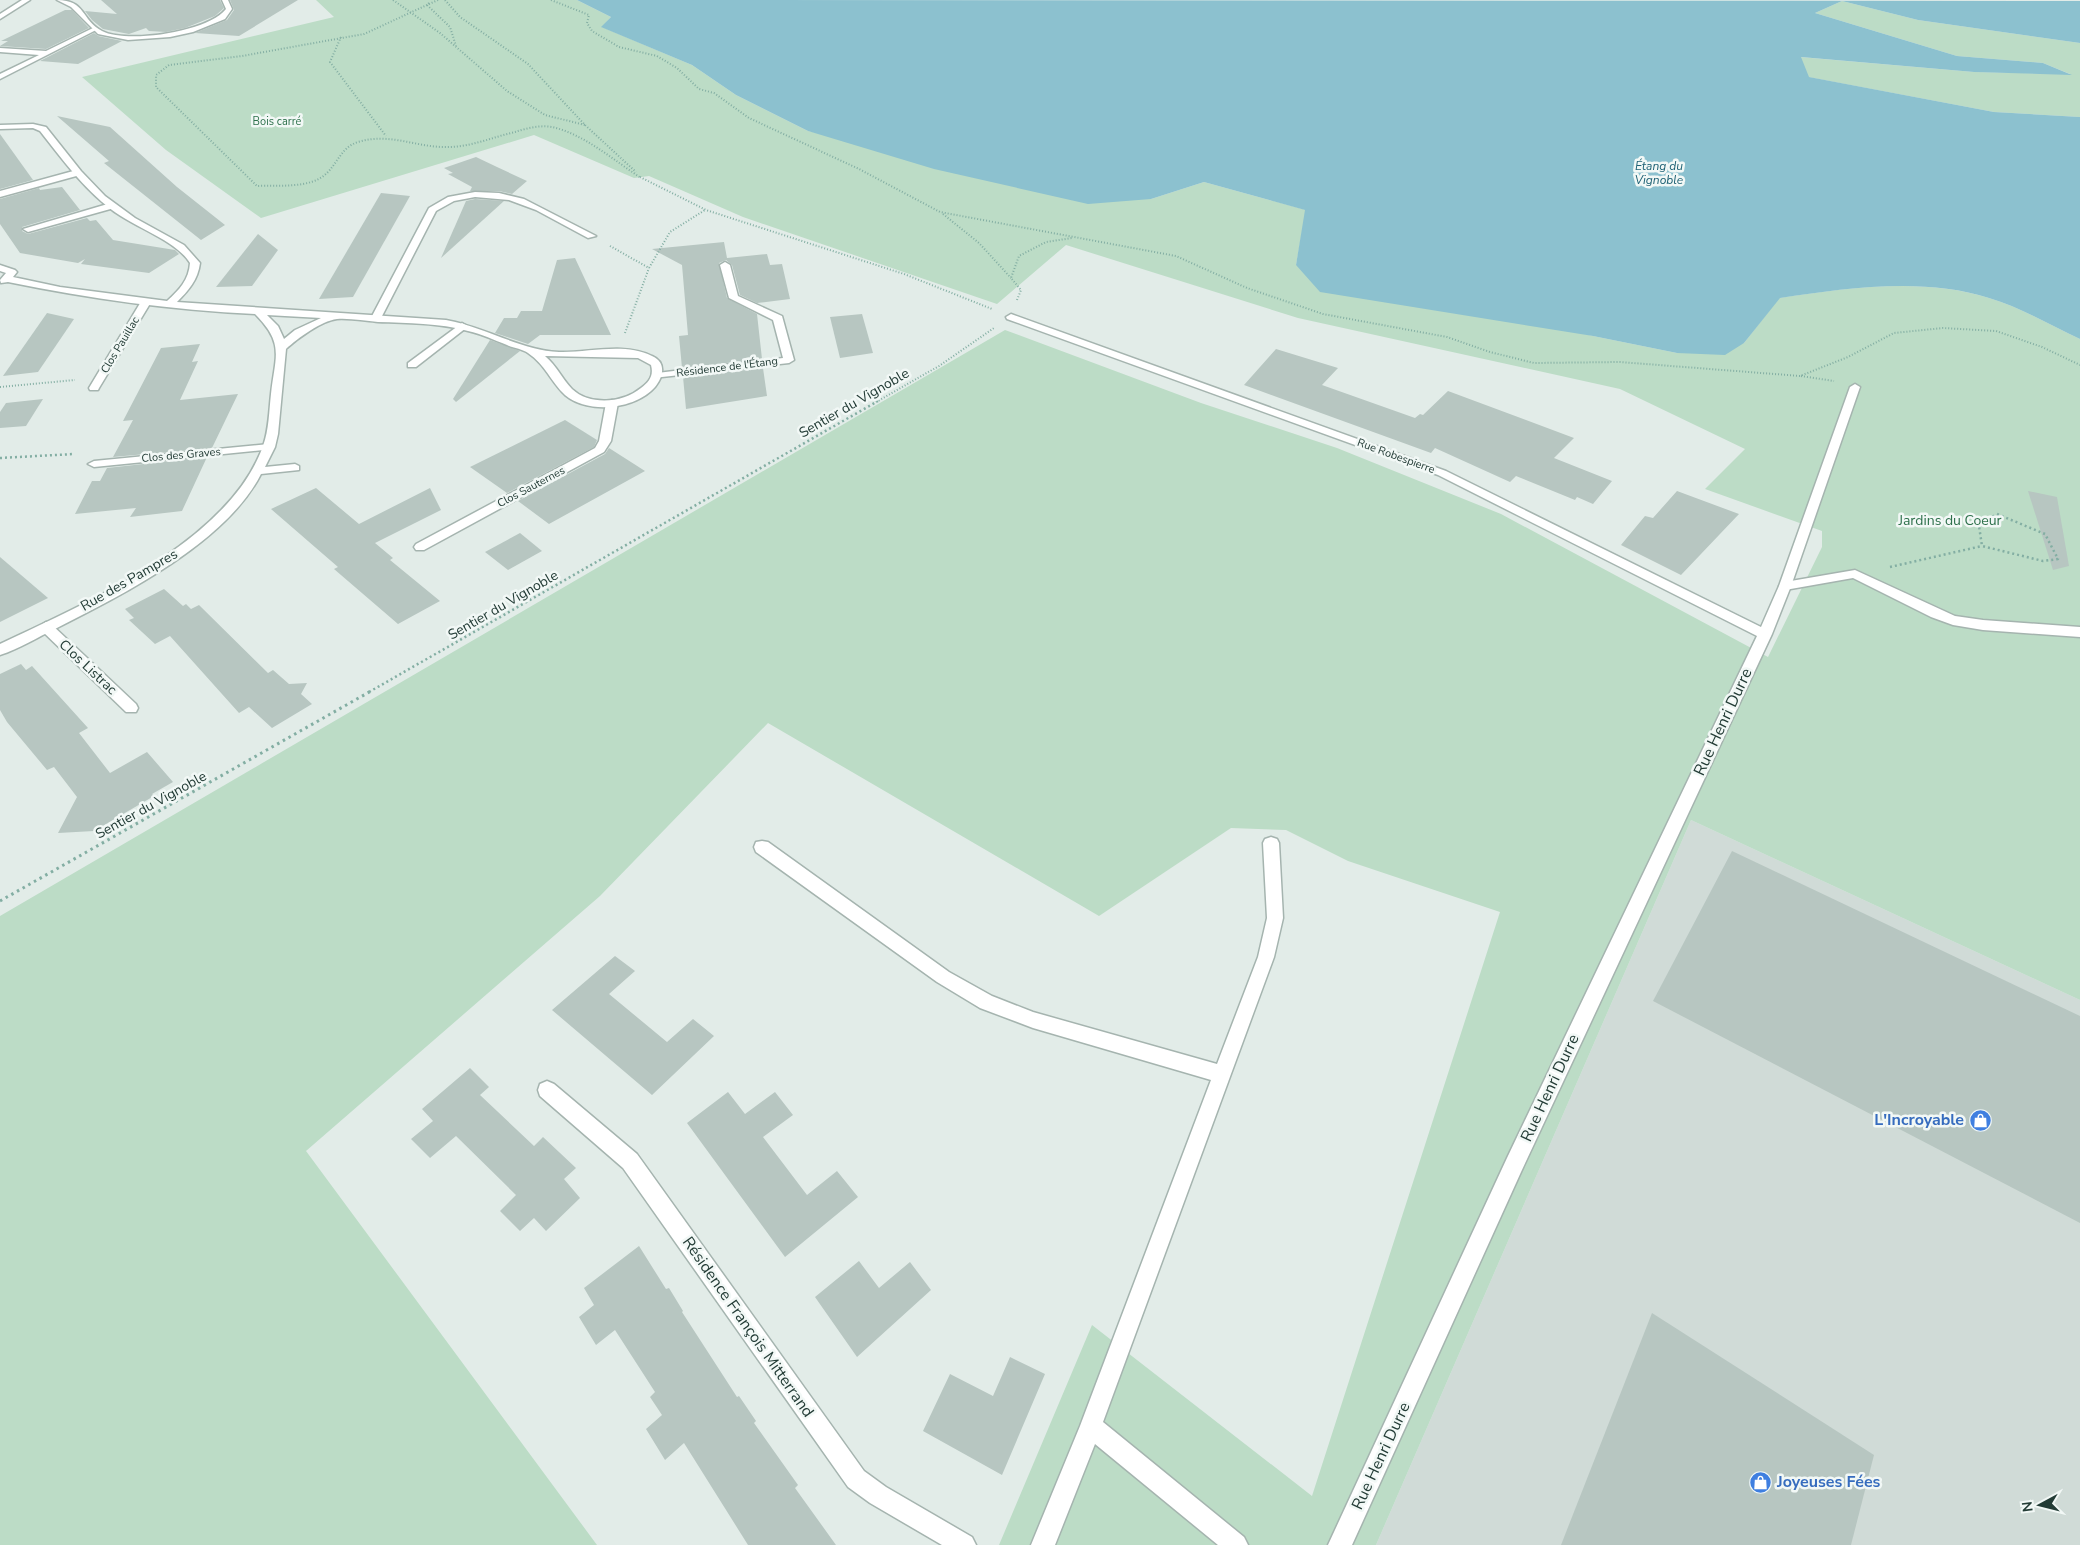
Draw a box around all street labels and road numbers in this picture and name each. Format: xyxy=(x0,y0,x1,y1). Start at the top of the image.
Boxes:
street label: Clos Pauillac xyxy=(97,314,143,376)
street label: Résidence de l'Étang xyxy=(675,352,779,381)
street label: Sentier du Vignoble xyxy=(795,364,913,442)
street label: Rue Robespierre xyxy=(1355,435,1437,477)
street label: Clos des Graves xyxy=(141,444,221,466)
street label: Clos Sauternes xyxy=(495,463,567,511)
street label: Rue des Pampres xyxy=(77,544,181,616)
street label: Sentier du Vignoble xyxy=(444,566,562,644)
street label: Clos Listrac xyxy=(55,635,122,699)
street label: Rue Henri Durre xyxy=(1688,665,1758,779)
street label: Sentier du Vignoble xyxy=(92,767,210,843)
street label: Rue Henri Durre xyxy=(1515,1031,1585,1145)
street label: Résidence François Mitterrand xyxy=(677,1232,819,1422)
street label: Rue Henri Durre xyxy=(1346,1399,1416,1513)

